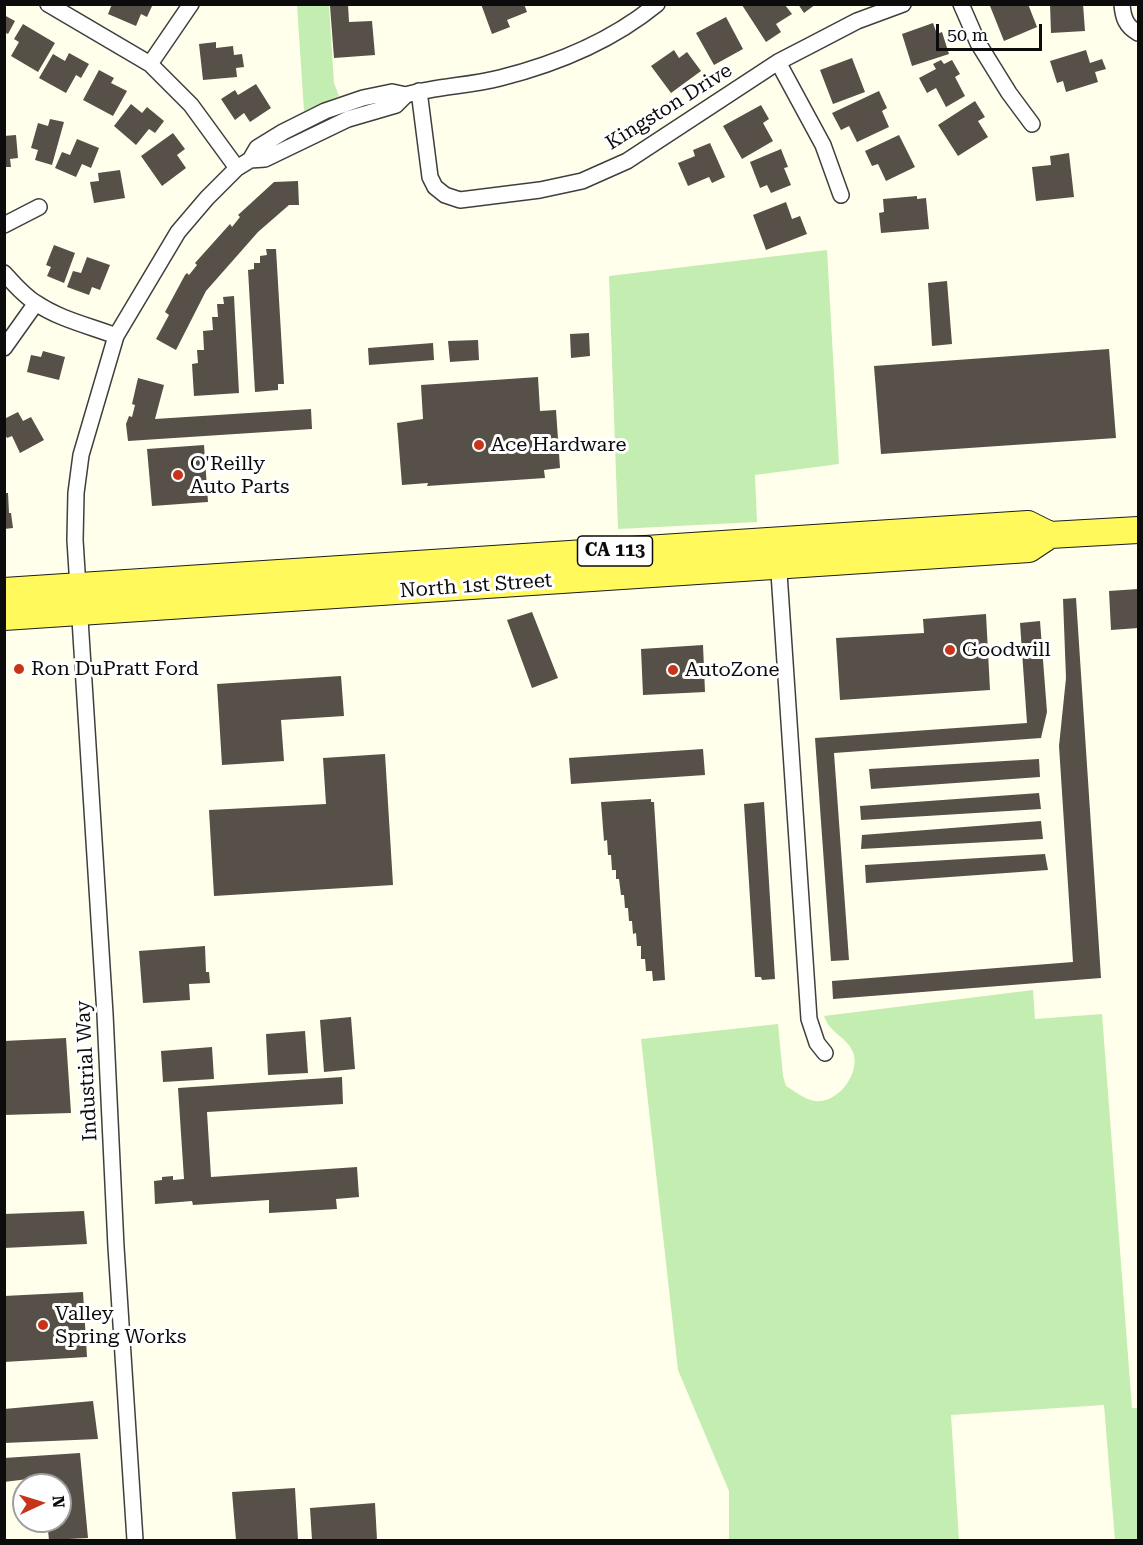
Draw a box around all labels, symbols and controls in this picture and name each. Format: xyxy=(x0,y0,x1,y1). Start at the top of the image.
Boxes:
scale bar xyxy=(939,12,1046,50)
text: 50 m xyxy=(947,24,988,45)
street label: Kingston Drive xyxy=(601,59,737,155)
place label: Ace Hardware xyxy=(491,433,626,457)
marker: Ace Hardware xyxy=(472,438,486,452)
place label: O'Reilly Auto Parts xyxy=(190,452,289,499)
marker: O'Reilly Auto Parts xyxy=(171,468,185,482)
road number: CA 113 xyxy=(578,536,652,566)
street label: North 1st Street xyxy=(399,569,553,603)
place label: Goodwill xyxy=(962,638,1051,662)
marker: Goodwill xyxy=(943,643,957,657)
place label: Ron DuPratt Ford xyxy=(31,657,199,681)
place label: AutoZone xyxy=(685,658,780,682)
marker: Ron DuPratt Ford xyxy=(12,662,26,676)
marker: AutoZone xyxy=(666,663,680,677)
street label: Industrial Way xyxy=(71,1000,103,1142)
place label: Valley Spring Works xyxy=(55,1302,186,1349)
marker: Valley Spring Works xyxy=(36,1318,50,1332)
north arrow xyxy=(12,1473,72,1533)
text: N xyxy=(49,1495,68,1509)

